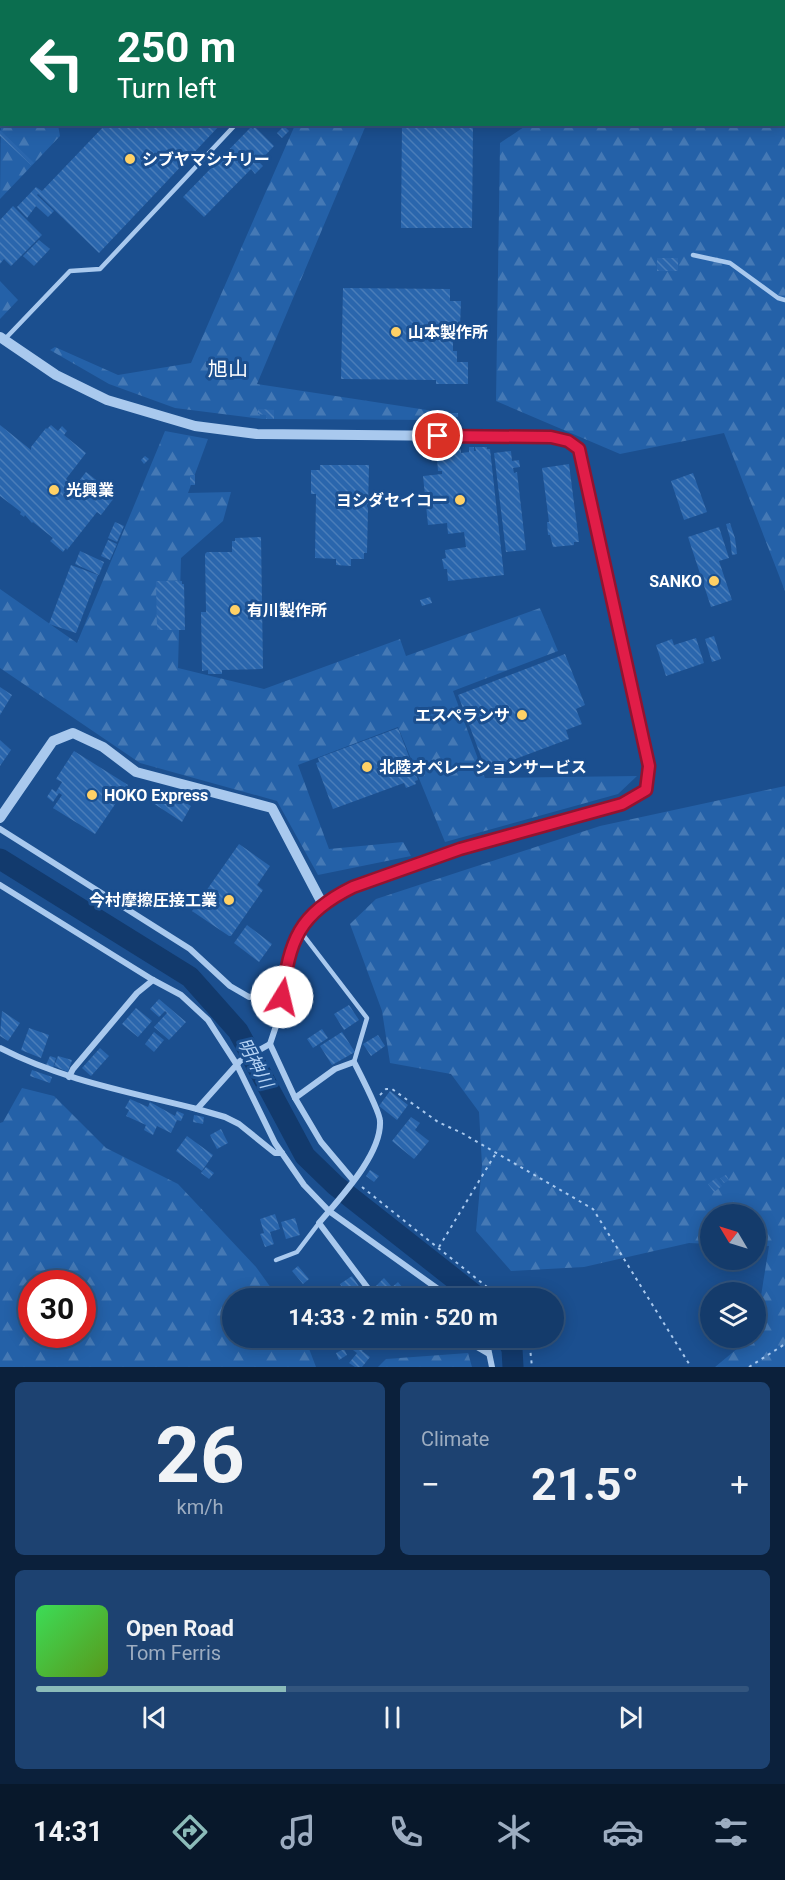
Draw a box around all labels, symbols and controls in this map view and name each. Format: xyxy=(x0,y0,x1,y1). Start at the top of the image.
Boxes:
text: 250 m xyxy=(117,23,236,72)
icon: left xyxy=(18,24,96,102)
text: Turn left xyxy=(117,73,217,105)
place label: シブヤマシナリー xyxy=(142,150,270,169)
marker: シブヤマシナリー xyxy=(123,152,137,166)
place label: 山本製作所 xyxy=(408,323,488,342)
marker: 山本製作所 xyxy=(389,325,403,339)
district label: 旭山 xyxy=(208,357,248,381)
pin xyxy=(412,410,463,461)
icon: arrive xyxy=(421,419,454,452)
place label: 光興業 xyxy=(66,481,114,500)
marker: 光興業 xyxy=(47,483,61,497)
place label: ヨシダセイコー xyxy=(336,491,448,510)
marker: ヨシダセイコー xyxy=(453,493,467,507)
place label: SANKO xyxy=(649,572,702,591)
marker: SANKO xyxy=(707,574,721,588)
place label: 有川製作所 xyxy=(247,601,327,620)
marker: 有川製作所 xyxy=(228,603,242,617)
place label: エスペランサ xyxy=(415,706,510,725)
marker: エスペランサ xyxy=(515,708,529,722)
place label: 北陸オペレーションサービス xyxy=(379,758,587,777)
marker: 北陸オペレーションサービス xyxy=(360,760,374,774)
place label: HOKO Express xyxy=(104,786,208,805)
marker: HOKO Express xyxy=(85,788,99,802)
place label: 今村摩擦圧接工業 xyxy=(89,891,217,910)
marker: 今村摩擦圧接工業 xyxy=(222,893,236,907)
position arrow xyxy=(250,965,314,1029)
water label: 明神川 xyxy=(233,1034,278,1093)
north arrow xyxy=(700,1204,766,1270)
map controls xyxy=(700,1204,766,1348)
speed limit sign: 30 xyxy=(18,1270,96,1348)
button: layers xyxy=(700,1282,766,1348)
text: 14:33 · 2 min · 520 m xyxy=(288,1305,498,1330)
text: 26 xyxy=(155,1410,245,1501)
text: Climate xyxy=(421,1427,489,1451)
text: 21.5° xyxy=(531,1458,639,1511)
text: − xyxy=(421,1465,440,1504)
text: + xyxy=(730,1465,749,1504)
text: km/h xyxy=(177,1495,223,1519)
text: Open Road xyxy=(126,1616,234,1641)
text: Tom Ferris xyxy=(126,1641,221,1665)
icon: previous xyxy=(138,1701,171,1734)
icon: pause xyxy=(376,1701,409,1734)
icon: next xyxy=(614,1701,647,1734)
icon: directions xyxy=(169,1811,211,1853)
icon: music xyxy=(277,1811,319,1853)
icon: phone xyxy=(385,1811,427,1853)
icon: climate xyxy=(493,1811,535,1853)
icon: car xyxy=(602,1811,644,1853)
icon: filters xyxy=(710,1811,752,1853)
text: 14:31 xyxy=(33,1816,103,1848)

